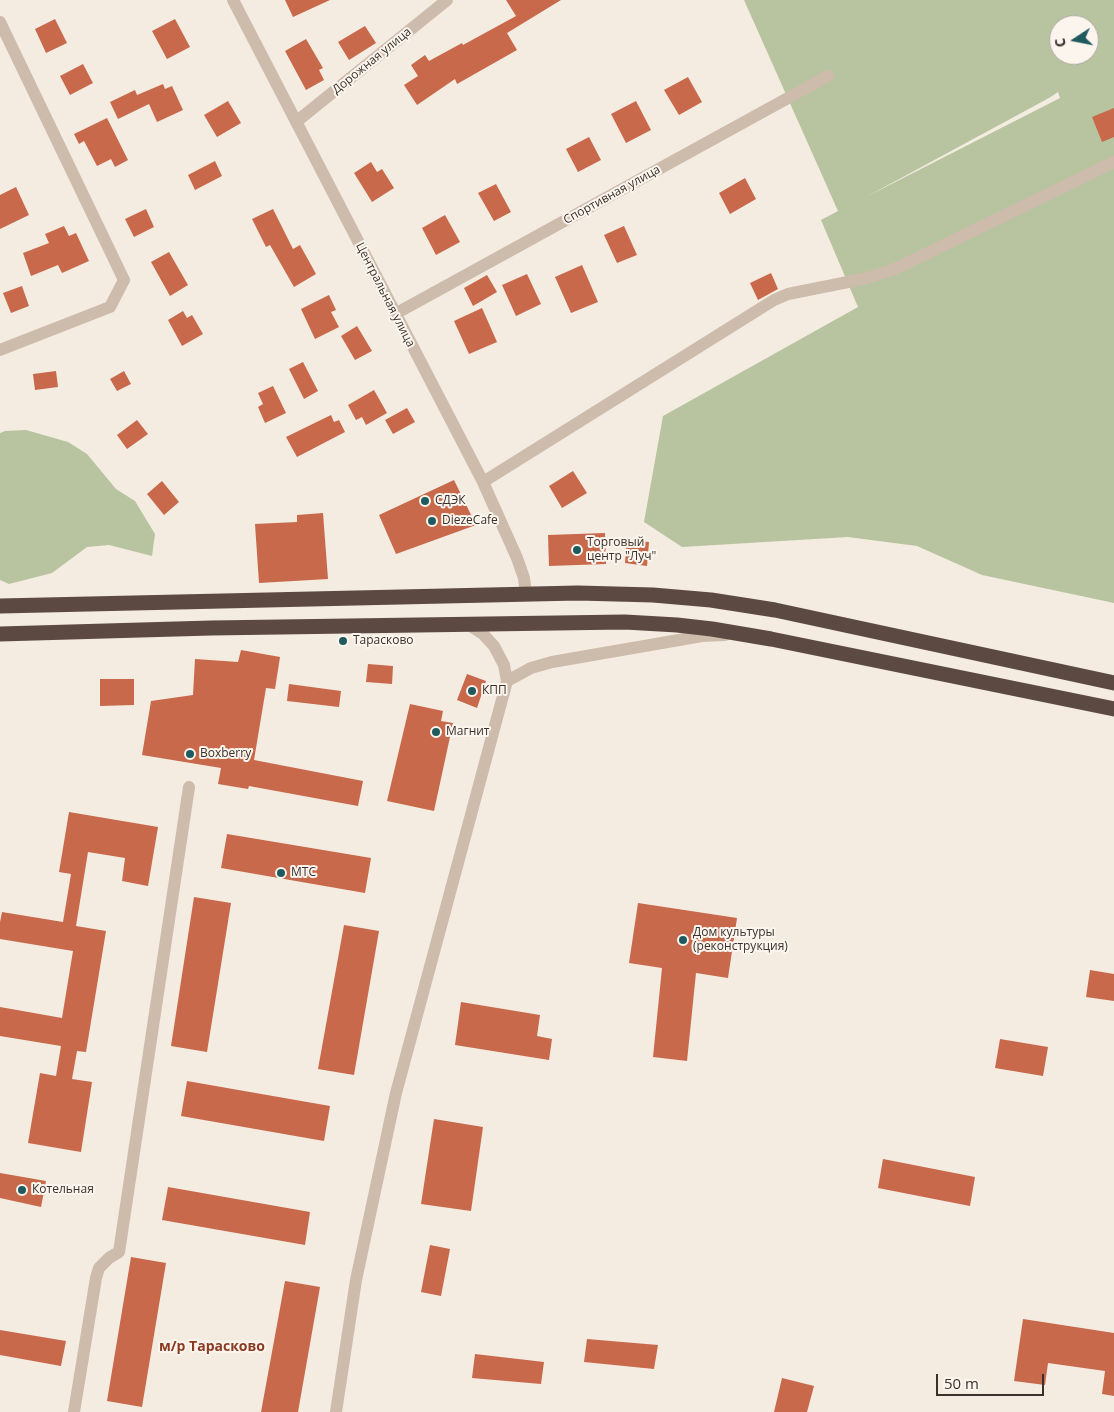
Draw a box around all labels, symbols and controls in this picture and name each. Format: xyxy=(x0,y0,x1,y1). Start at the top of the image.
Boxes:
north arrow xyxy=(1049,15,1099,65)
street label: Дорожная улица xyxy=(330,25,414,97)
text: С xyxy=(1050,37,1070,49)
street label: Спортивная улица xyxy=(561,162,663,228)
street label: Центральная улица xyxy=(352,240,418,350)
place label: СДЭК xyxy=(435,494,466,508)
marker: СДЭК xyxy=(419,495,431,507)
place label: DiezeCafe xyxy=(442,514,498,528)
marker: DiezeCafe xyxy=(426,515,438,527)
place label: Торговый центр "Луч" xyxy=(587,536,656,564)
marker: Торговый центр "Луч" xyxy=(571,544,583,556)
place label: Тарасково xyxy=(353,634,414,648)
marker: Тарасково xyxy=(337,635,349,647)
place label: КПП xyxy=(482,684,507,698)
marker: КПП xyxy=(466,685,478,697)
place label: Магнит xyxy=(446,725,490,739)
marker: Магнит xyxy=(430,726,442,738)
place label: Boxberry xyxy=(200,747,251,761)
marker: Boxberry xyxy=(184,748,196,760)
place label: МТС xyxy=(291,866,316,880)
marker: МТС xyxy=(275,867,287,879)
place label: Дом культуры (реконструкция) xyxy=(693,926,788,954)
marker: Дом культуры (реконструкция) xyxy=(677,934,689,946)
place label: Котельная xyxy=(32,1183,94,1197)
marker: Котельная xyxy=(16,1184,28,1196)
district label: м/р Тарасково xyxy=(159,1339,265,1355)
scale bar xyxy=(939,1364,1046,1396)
text: 50 m xyxy=(944,1373,979,1393)

